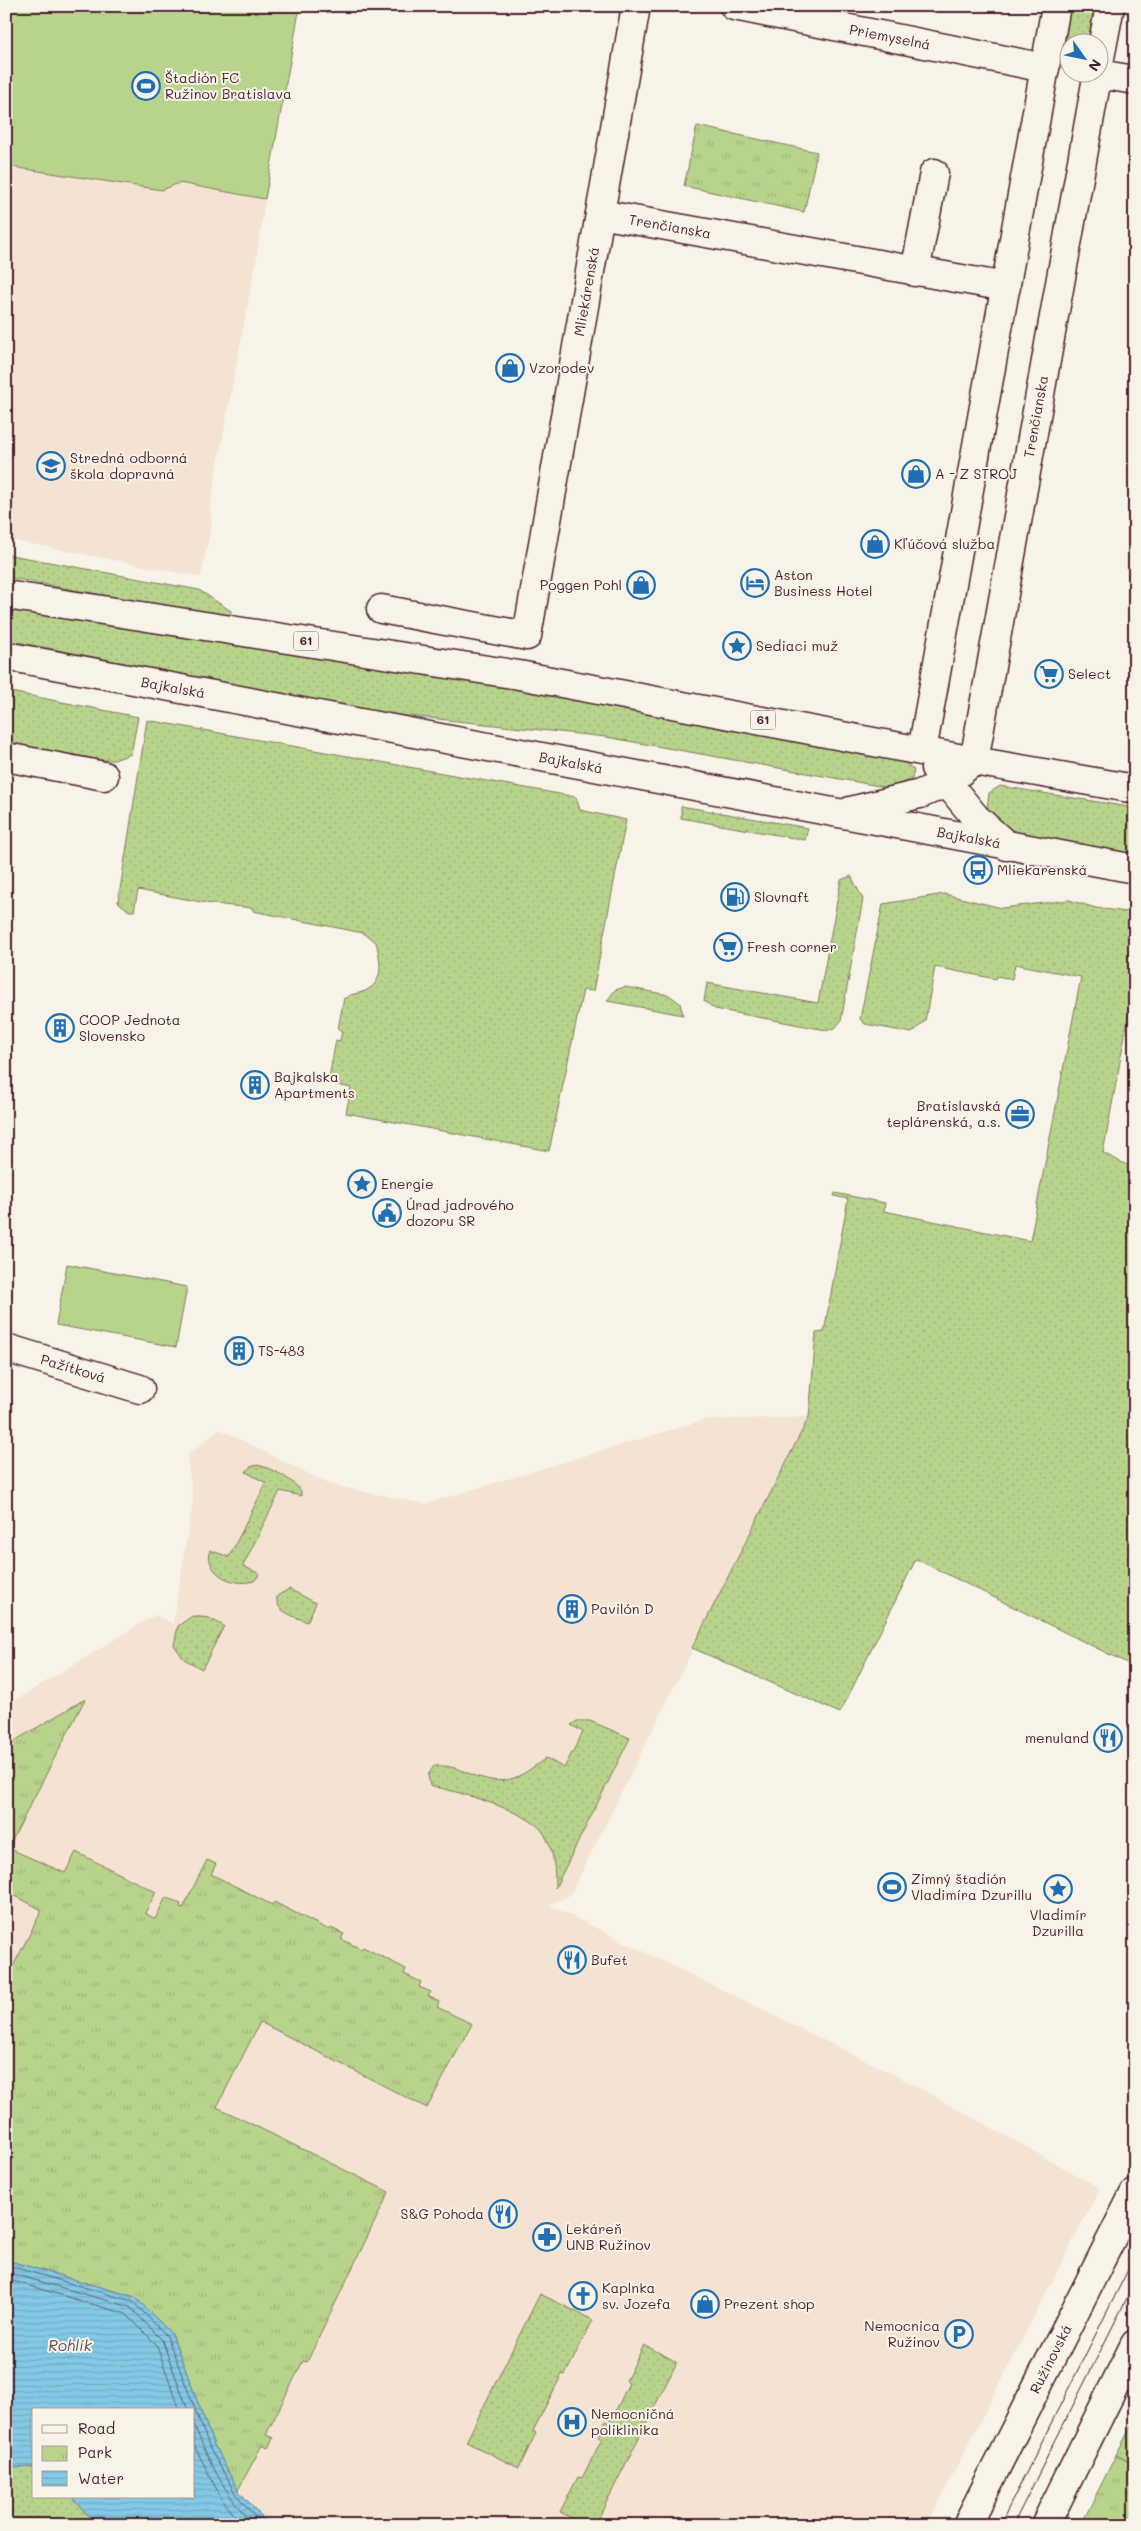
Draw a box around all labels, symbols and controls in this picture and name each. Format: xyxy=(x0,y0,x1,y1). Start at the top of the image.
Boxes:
street label: Priemyselná xyxy=(848,19,932,54)
north arrow xyxy=(1058,32,1108,82)
text: N xyxy=(1084,56,1106,75)
place label: Štadión FC Ružinov Bratislava xyxy=(165,68,292,103)
sports icon: Štadión FC Ružinov Bratislava xyxy=(131,71,161,101)
street label: Trenčianska xyxy=(627,209,713,243)
street label: Mliekárenská xyxy=(569,245,603,338)
shop icon: Vzorodev xyxy=(495,353,525,383)
place label: Vzorodev xyxy=(529,358,594,377)
street label: Trenčianska xyxy=(1019,374,1052,459)
place label: Stredná odborná škola dopravná xyxy=(70,448,187,483)
school or university icon: Stredná odborná škola dopravná xyxy=(36,451,66,481)
shop icon: A - Z STROJ xyxy=(901,459,931,489)
place label: A - Z STROJ xyxy=(935,464,1017,483)
shop icon: Kľúčová služba xyxy=(860,529,890,559)
place label: Kľúčová služba xyxy=(894,534,995,553)
place label: Aston Business Hotel xyxy=(774,565,873,600)
hotel icon: Aston Business Hotel xyxy=(740,568,770,598)
shop icon: Poggen Pohl xyxy=(626,570,656,600)
place label: Poggen Pohl xyxy=(540,575,622,594)
road number: 61 xyxy=(294,631,318,650)
place icon: Sediaci muž xyxy=(722,631,752,661)
place label: Sediaci muž xyxy=(756,636,838,655)
supermarket icon: Select xyxy=(1034,659,1064,689)
place label: Select xyxy=(1068,664,1111,683)
street label: Bajkalská xyxy=(140,672,207,702)
road number: 61 xyxy=(750,710,776,730)
street label: Bajkalská xyxy=(538,747,605,777)
street label: Bajkalská xyxy=(935,822,1003,853)
bus stop icon: Mliekarenská xyxy=(963,855,993,885)
place label: Mliekarenská xyxy=(997,860,1087,879)
fuel station icon: Slovnaft xyxy=(720,882,750,912)
place label: Slovnaft xyxy=(754,887,809,906)
supermarket icon: Fresh corner xyxy=(713,932,743,962)
place label: Fresh corner xyxy=(747,937,837,956)
place label: COOP Jednota Slovensko xyxy=(79,1010,180,1045)
building icon: COOP Jednota Slovensko xyxy=(45,1013,75,1043)
place label: Bajkalska Apartments xyxy=(274,1067,355,1102)
building icon: Bajkalska Apartments xyxy=(240,1070,270,1100)
place label: Bratislavská teplárenská, a.s. xyxy=(886,1096,1001,1131)
office icon: Bratislavská teplárenská, a.s. xyxy=(1005,1099,1035,1129)
place icon: Energie xyxy=(347,1169,377,1199)
place label: Energie xyxy=(381,1174,434,1193)
place label: Úrad jadrového dozoru SR xyxy=(406,1195,514,1230)
public building icon: Úrad jadrového dozoru SR xyxy=(372,1198,402,1228)
building icon: TS-483 xyxy=(224,1336,254,1366)
place label: TS-483 xyxy=(258,1341,304,1360)
street label: Pažítková xyxy=(38,1349,108,1387)
building icon: Pavilón D xyxy=(557,1594,587,1624)
place label: Pavilón D xyxy=(591,1599,654,1618)
restaurant icon: menuland xyxy=(1093,1723,1123,1753)
place label: menuland xyxy=(1025,1728,1089,1747)
place label: Zimný štadión Vladimíra Dzurillu xyxy=(911,1869,1032,1904)
sports icon: Zimný štadión Vladimíra Dzurillu xyxy=(877,1872,907,1902)
place icon: Vladimír Dzurilla xyxy=(1043,1874,1073,1904)
place label: Vladimír Dzurilla xyxy=(1030,1905,1086,1940)
restaurant icon: Bufet xyxy=(557,1945,587,1975)
place label: Bufet xyxy=(591,1950,628,1969)
restaurant icon: S&G Pohoda xyxy=(488,2199,518,2229)
place label: S&G Pohoda xyxy=(401,2204,484,2223)
place label: Lekáreň UNB Ružinov xyxy=(566,2219,651,2254)
pharmacy icon: Lekáreň UNB Ružinov xyxy=(532,2222,562,2252)
place label: Kaplnka sv. Jozefa xyxy=(602,2278,671,2313)
church icon: Kaplnka sv. Jozefa xyxy=(568,2281,598,2311)
shop icon: Prezent shop xyxy=(690,2289,720,2319)
place label: Prezent shop xyxy=(724,2294,815,2313)
place label: Nemocnica Ružinov xyxy=(864,2316,940,2351)
parking icon: Nemocnica Ružinov xyxy=(944,2319,974,2349)
street label: Ružinovská xyxy=(1025,2321,1076,2397)
water label: Rohlík xyxy=(48,2335,93,2355)
place label: Nemocničná poliklinika xyxy=(591,2404,674,2439)
hospital icon: Nemocničná poliklinika xyxy=(557,2407,587,2437)
legend xyxy=(32,2408,195,2498)
text: Road xyxy=(78,2418,115,2438)
text: Park xyxy=(78,2442,112,2462)
text: Water xyxy=(78,2468,124,2488)

